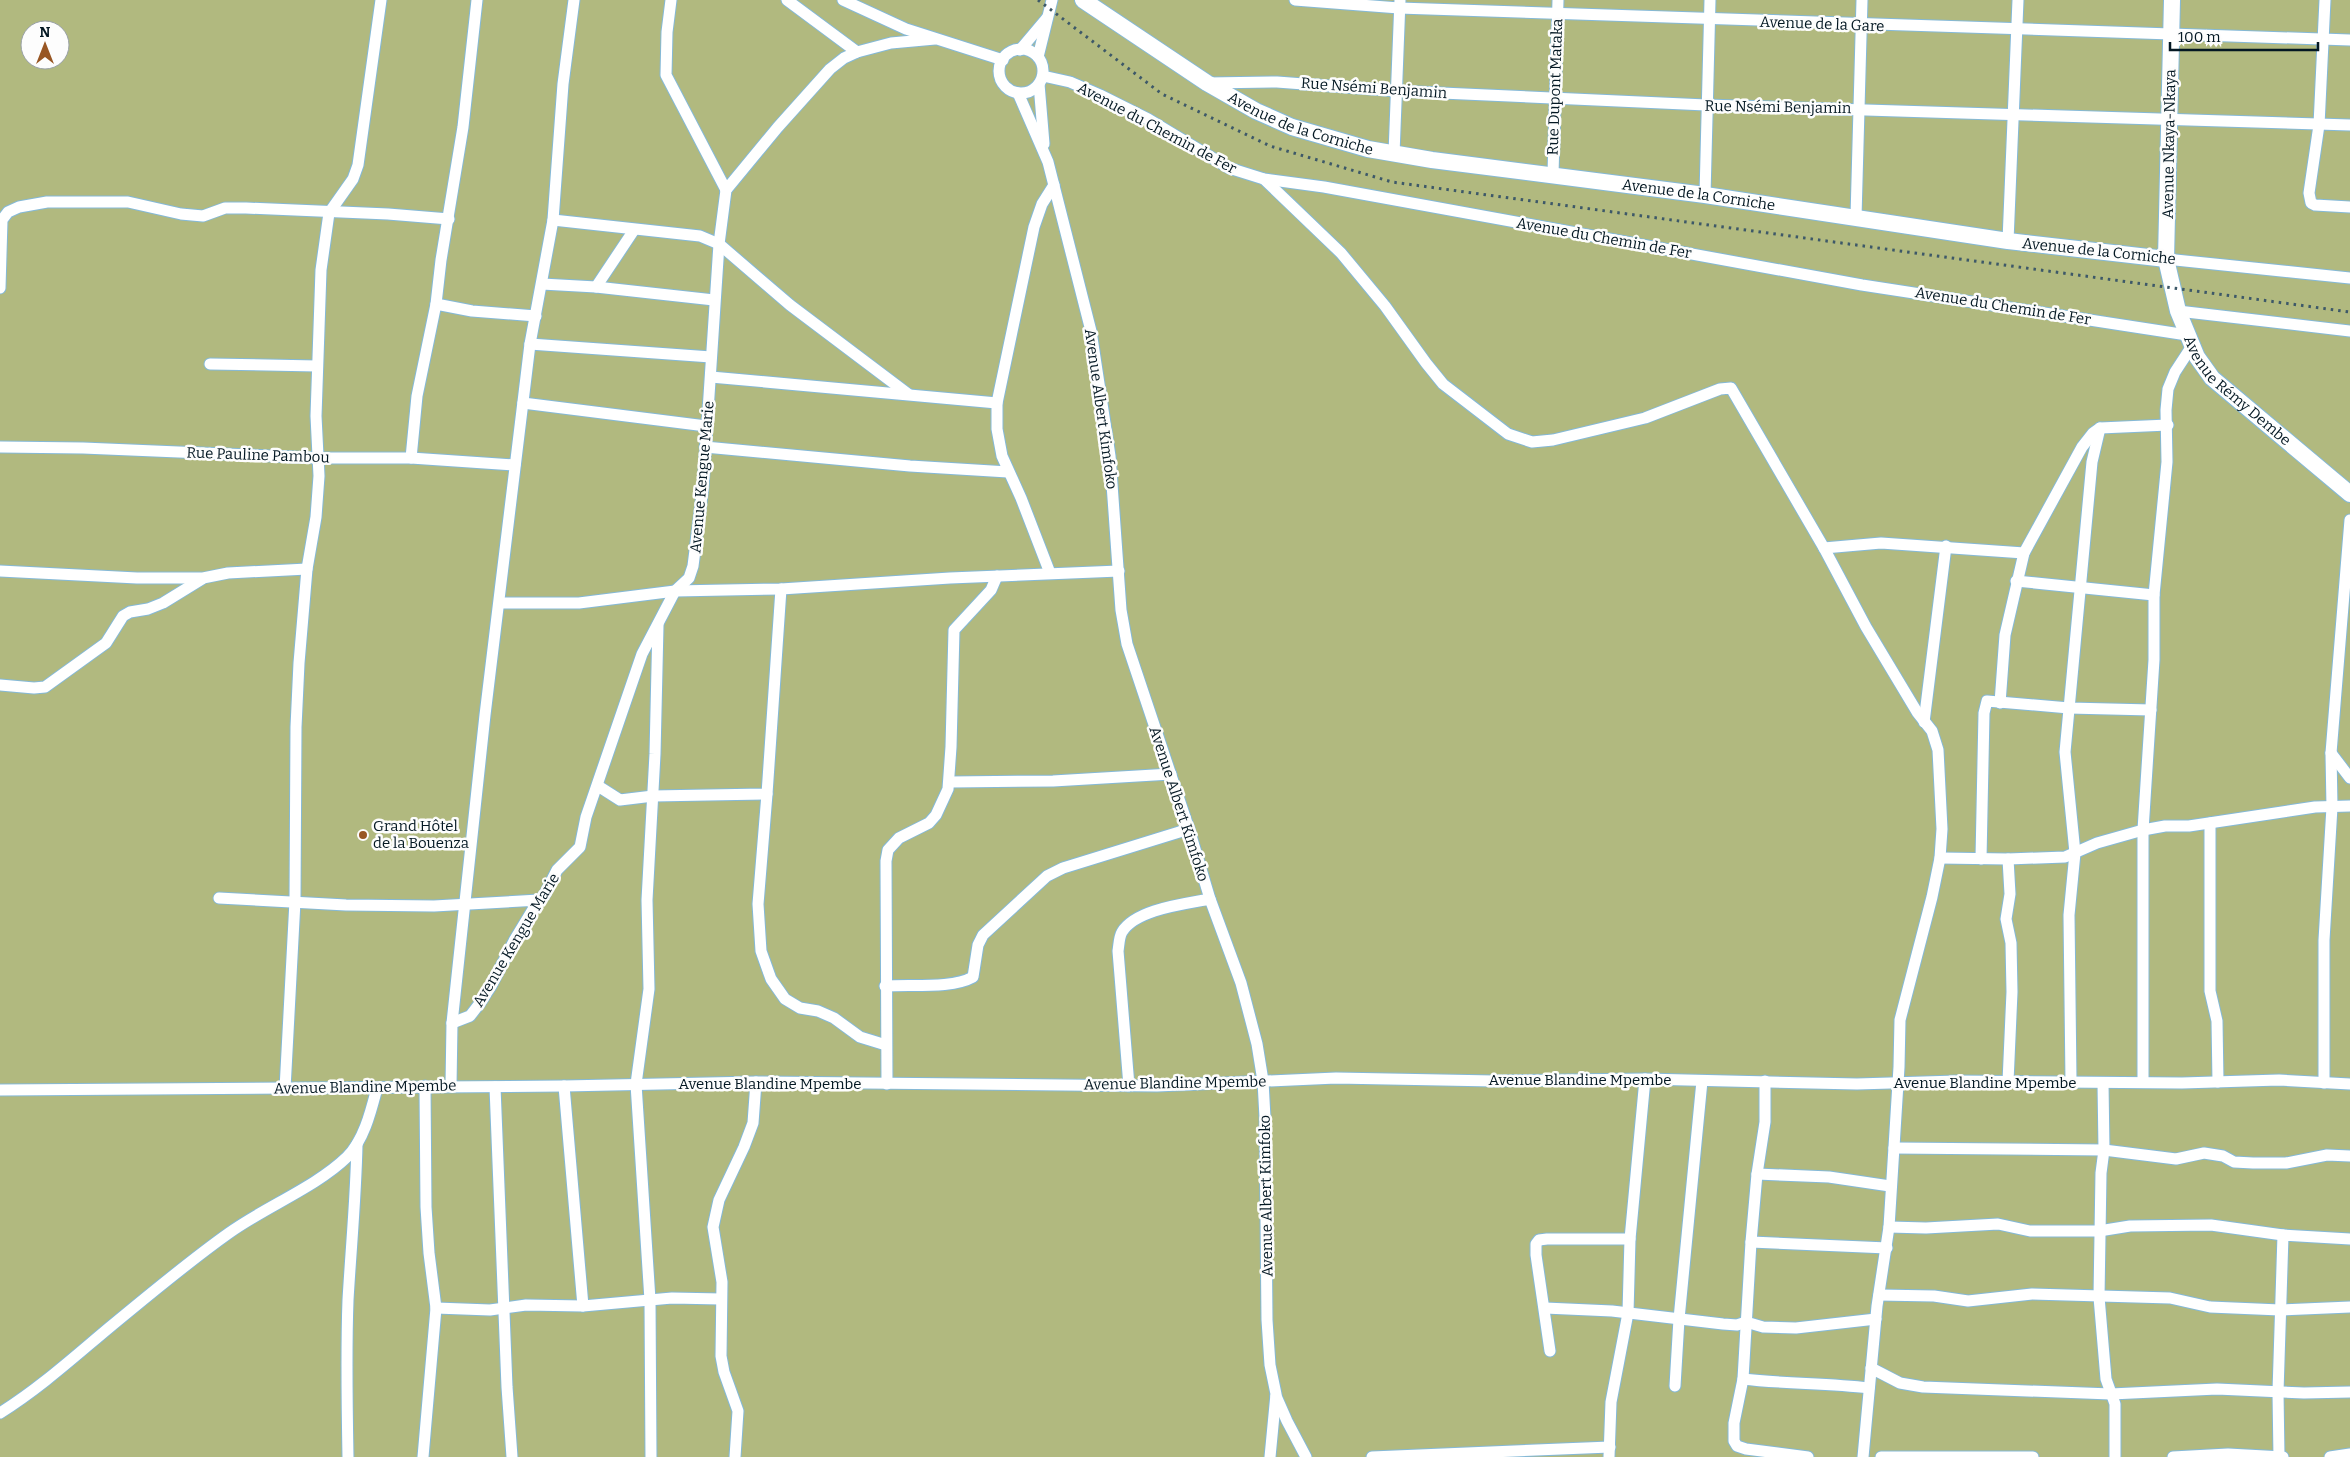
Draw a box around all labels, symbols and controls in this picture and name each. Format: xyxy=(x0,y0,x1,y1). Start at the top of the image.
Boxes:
street label: Avenue de la Gare xyxy=(1759,13,1885,35)
street label: Rue Dupont Mataka xyxy=(1544,18,1566,156)
north arrow xyxy=(20,20,70,70)
scale bar xyxy=(2170,20,2318,52)
text: N xyxy=(40,24,51,41)
text: 100 m xyxy=(2178,28,2221,46)
street label: Avenue Nkaya-Nkaya xyxy=(2159,69,2179,219)
street label: Rue Nsémi Benjamin xyxy=(1300,74,1448,102)
street label: Avenue du Chemin de Fer xyxy=(1074,78,1240,178)
street label: Avenue de la Corniche xyxy=(1225,88,1375,159)
street label: Rue Nsémi Benjamin xyxy=(1705,97,1852,117)
street label: Avenue de la Corniche xyxy=(1621,175,1777,215)
street label: Avenue du Chemin de Fer xyxy=(1515,214,1693,262)
street label: Avenue de la Corniche xyxy=(2021,234,2177,268)
street label: Avenue du Chemin de Fer xyxy=(1914,283,2093,329)
street label: Avenue Albert Kimfoko xyxy=(1081,328,1121,490)
street label: Avenue Rémy Dembe xyxy=(2180,333,2295,449)
street label: Avenue Kengue Marie xyxy=(686,400,718,554)
street label: Rue Pauline Pambou xyxy=(186,444,330,466)
street label: Avenue Albert Kimfoko xyxy=(1145,724,1213,884)
place label: Grand Hôtel de la Bouenza xyxy=(373,817,469,852)
marker: Grand Hôtel de la Bouenza xyxy=(357,829,369,841)
street label: Avenue Kengue Marie xyxy=(469,870,563,1010)
street label: Avenue Blandine Mpembe xyxy=(1489,1071,1671,1089)
street label: Avenue Blandine Mpembe xyxy=(1083,1072,1267,1094)
street label: Avenue Blandine Mpembe xyxy=(1894,1074,2076,1092)
street label: Avenue Blandine Mpembe xyxy=(679,1075,861,1093)
street label: Avenue Blandine Mpembe xyxy=(273,1076,457,1098)
street label: Avenue Albert Kimfoko xyxy=(1256,1115,1276,1277)

